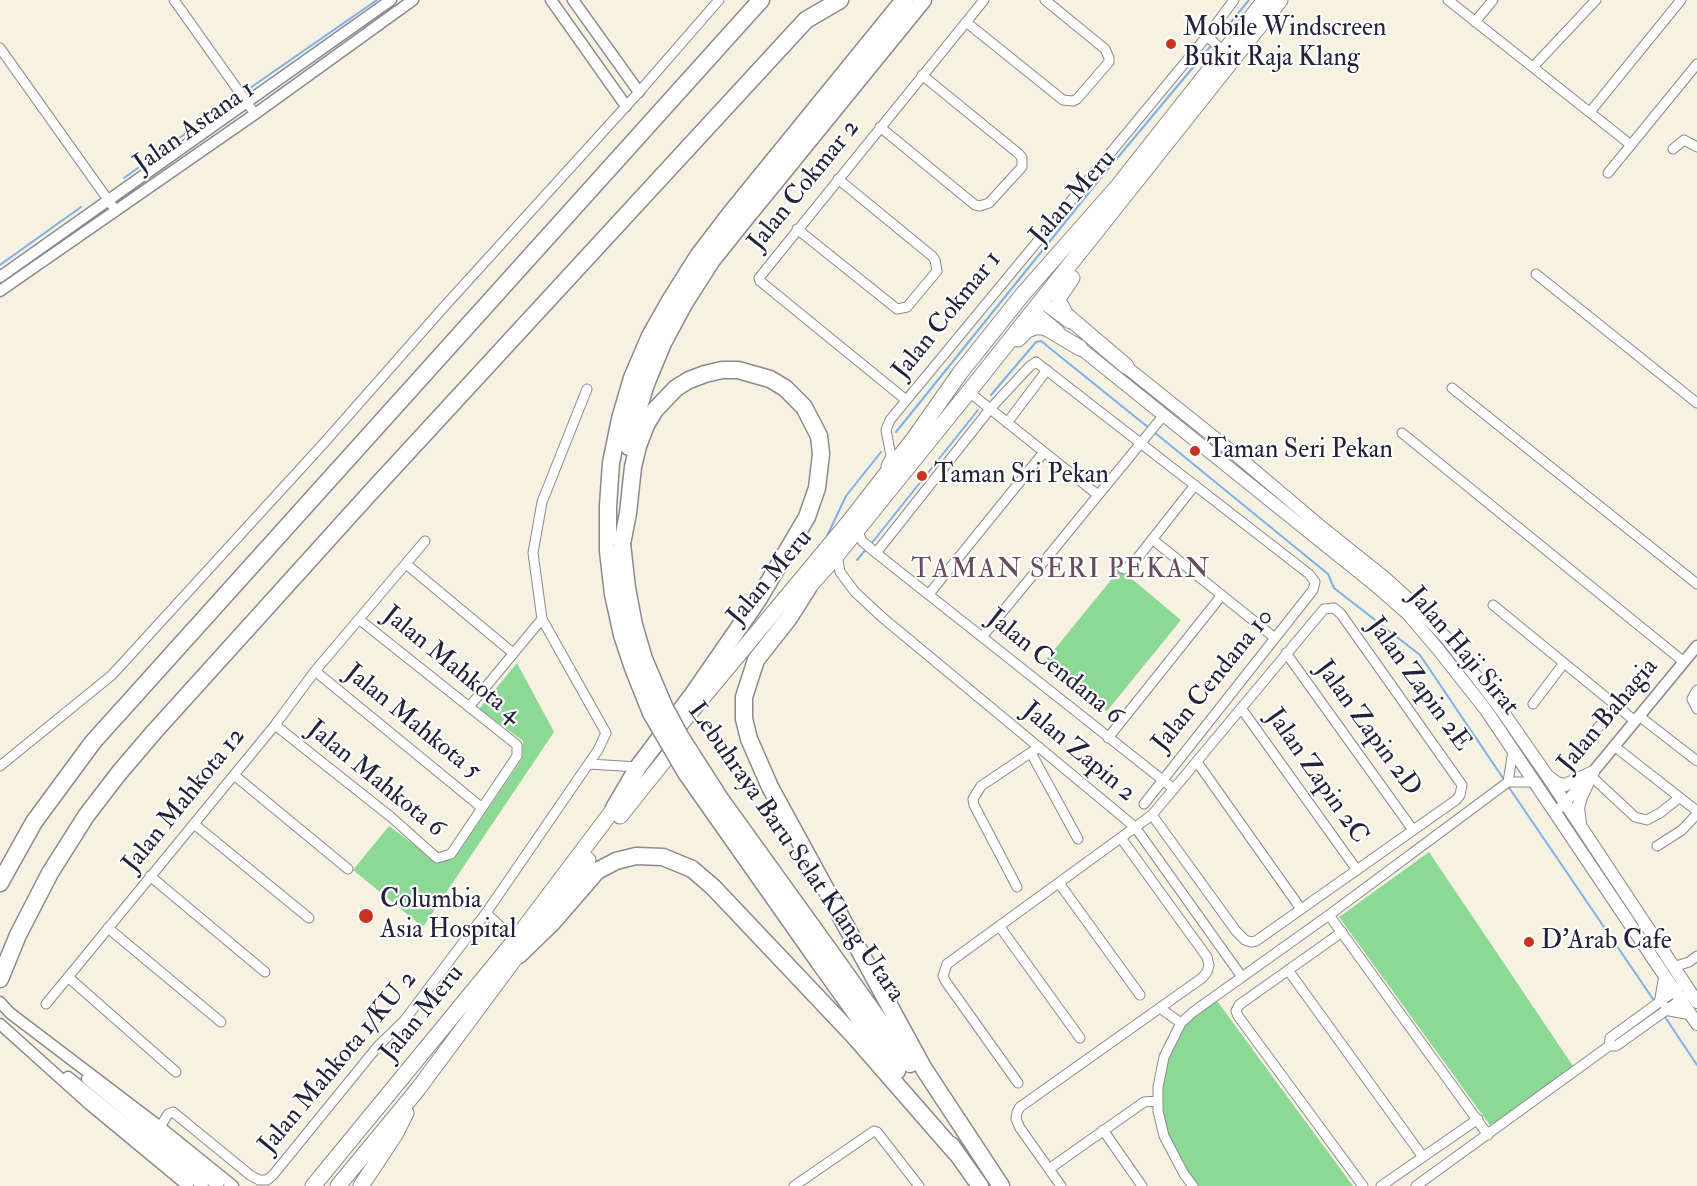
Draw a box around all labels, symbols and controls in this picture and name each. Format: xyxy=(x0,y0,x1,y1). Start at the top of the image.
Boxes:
place label: Mobile Windscreen Bukit Raja Klang xyxy=(1183,13,1386,74)
marker: Mobile Windscreen Bukit Raja Klang xyxy=(1164,37,1178,51)
street label: Jalan Astana 1 xyxy=(129,75,261,181)
street label: Jalan Cokmar 2 xyxy=(743,114,867,258)
street label: Jalan Meru xyxy=(1024,144,1124,252)
street label: Jalan Cokmar 1 xyxy=(887,246,1009,386)
place label: Taman Seri Pekan xyxy=(1207,435,1393,467)
marker: Taman Seri Pekan xyxy=(1188,444,1202,458)
place label: Taman Sri Pekan xyxy=(934,460,1109,492)
marker: Taman Sri Pekan xyxy=(915,469,929,483)
street label: Jalan Meru xyxy=(722,524,820,632)
district label: TAMAN SERI PEKAN xyxy=(911,555,1211,587)
street label: Jalan Haji Sirat xyxy=(1399,582,1525,722)
street label: Jalan Mahkota 4 xyxy=(375,601,527,731)
street label: Jalan Cendana 10 xyxy=(1147,603,1281,759)
street label: Jalan Cendana 6 xyxy=(980,604,1128,732)
street label: Jalan Zapin 2E xyxy=(1359,612,1477,758)
street label: Jalan Bahagia xyxy=(1552,653,1666,779)
street label: Jalan Zapin 2D xyxy=(1307,655,1427,803)
street label: Jalan Mahkota 5 xyxy=(337,658,487,788)
street label: Jalan Zapin 2 xyxy=(1015,696,1141,810)
street label: Lebuhraya Baru Selat Klang Utara xyxy=(680,697,910,1009)
street label: Jalan Zapin 2C xyxy=(1258,703,1374,851)
street label: Jalan Mahkota 6 xyxy=(300,715,450,845)
street label: Jalan Mahkota 12 xyxy=(117,722,253,880)
place label: Columbia Asia Hospital xyxy=(380,885,516,946)
marker: Columbia Asia Hospital xyxy=(357,907,375,925)
place label: D'Arab Cafe xyxy=(1541,926,1672,958)
marker: D'Arab Cafe xyxy=(1522,935,1536,949)
street label: Jalan Meru xyxy=(374,959,472,1069)
street label: Jalan Mahkota 1/KU 2 xyxy=(253,965,425,1161)

